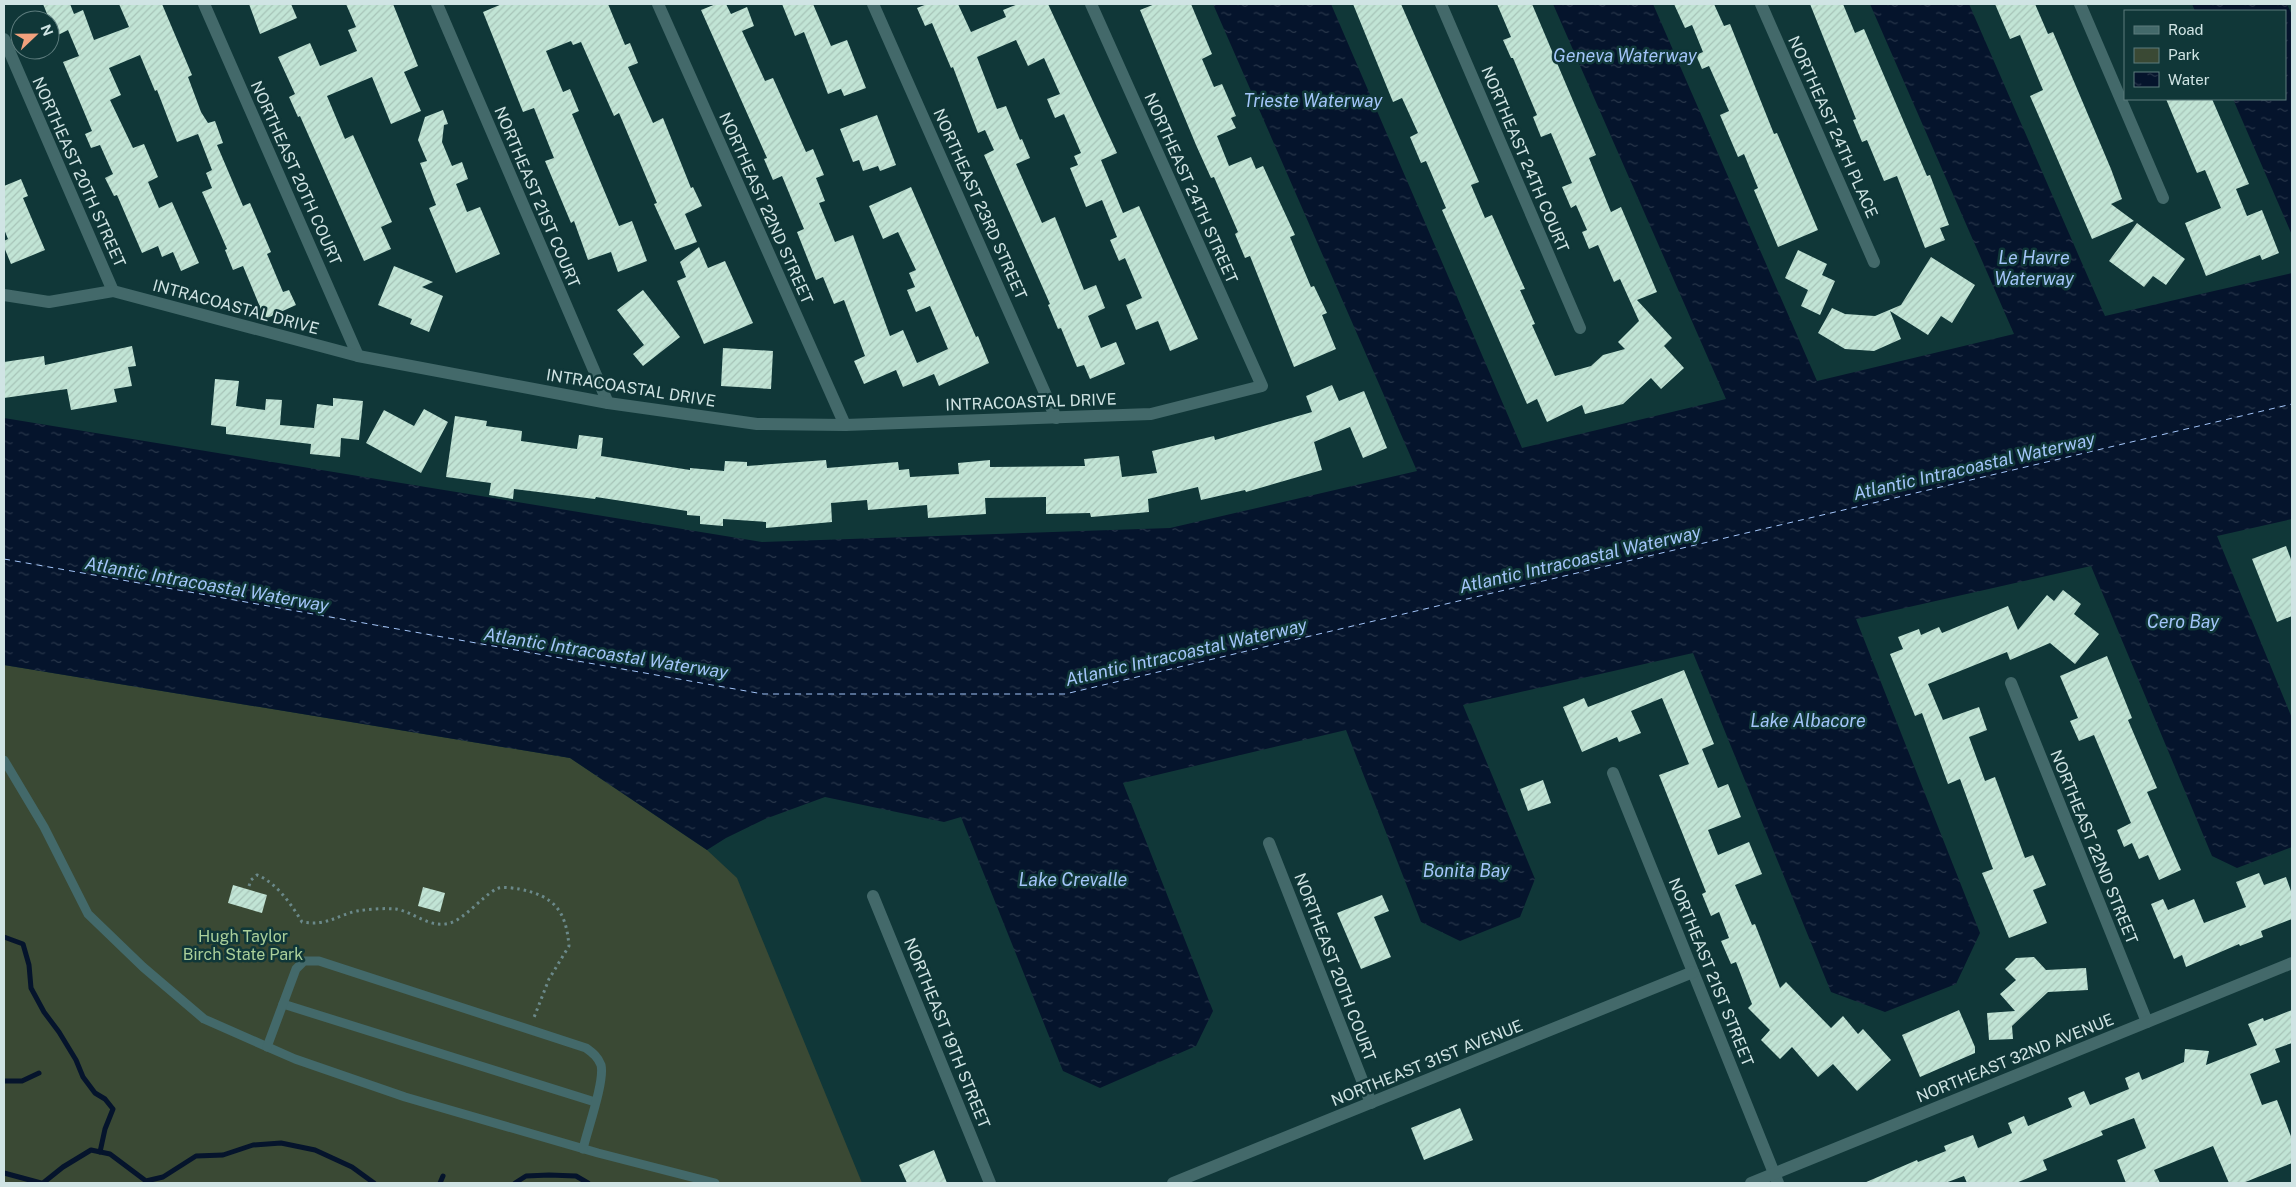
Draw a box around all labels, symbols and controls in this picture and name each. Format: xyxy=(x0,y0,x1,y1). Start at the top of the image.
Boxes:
north arrow xyxy=(10,10,60,60)
legend xyxy=(2124,10,2286,100)
text: Road xyxy=(2168,21,2204,38)
text: N xyxy=(38,22,57,38)
street label: NORTHEAST 24TH PLACE xyxy=(1784,33,1882,221)
water label: Geneva Waterway xyxy=(1553,45,1698,66)
text: Park xyxy=(2168,46,2200,63)
street label: NORTHEAST 24TH COURT xyxy=(1477,63,1573,255)
text: Water xyxy=(2168,71,2210,88)
street label: NORTHEAST 20TH STREET xyxy=(28,74,130,271)
street label: NORTHEAST 20TH COURT xyxy=(247,78,346,269)
street label: NORTHEAST 24TH STREET xyxy=(1140,90,1242,287)
water label: Trieste Waterway xyxy=(1244,90,1383,111)
street label: NORTHEAST 21ST COURT xyxy=(490,104,584,291)
street label: NORTHEAST 23RD STREET xyxy=(929,106,1031,303)
street label: NORTHEAST 22ND STREET xyxy=(715,109,817,307)
water label: Le Havre Waterway xyxy=(1994,247,2075,289)
street label: INTRACOASTAL DRIVE xyxy=(151,276,321,338)
street label: INTRACOASTAL DRIVE xyxy=(545,365,717,411)
street label: INTRACOASTAL DRIVE xyxy=(945,390,1117,414)
water label: Atlantic Intracoastal Waterway xyxy=(1851,428,2098,504)
water label: Atlantic Intracoastal Waterway xyxy=(1457,521,1704,597)
water label: Atlantic Intracoastal Waterway xyxy=(83,552,331,616)
water label: Cero Bay xyxy=(2147,611,2220,632)
water label: Atlantic Intracoastal Waterway xyxy=(1063,614,1310,690)
water label: Atlantic Intracoastal Waterway xyxy=(482,623,731,683)
water label: Lake Albacore xyxy=(1750,710,1866,731)
street label: NORTHEAST 22ND STREET xyxy=(2046,747,2142,947)
water label: Bonita Bay xyxy=(1423,860,1510,881)
water label: Lake Crevalle xyxy=(1019,869,1128,890)
street label: NORTHEAST 20TH COURT xyxy=(1290,870,1380,1064)
street label: NORTHEAST 21ST STREET xyxy=(1664,875,1758,1069)
park label: Hugh Taylor Birch State Park xyxy=(183,927,303,964)
street label: NORTHEAST 19TH STREET xyxy=(900,935,994,1131)
street label: NORTHEAST 32ND AVENUE xyxy=(1914,1010,2116,1106)
street label: NORTHEAST 31ST AVENUE xyxy=(1328,1016,1526,1110)

